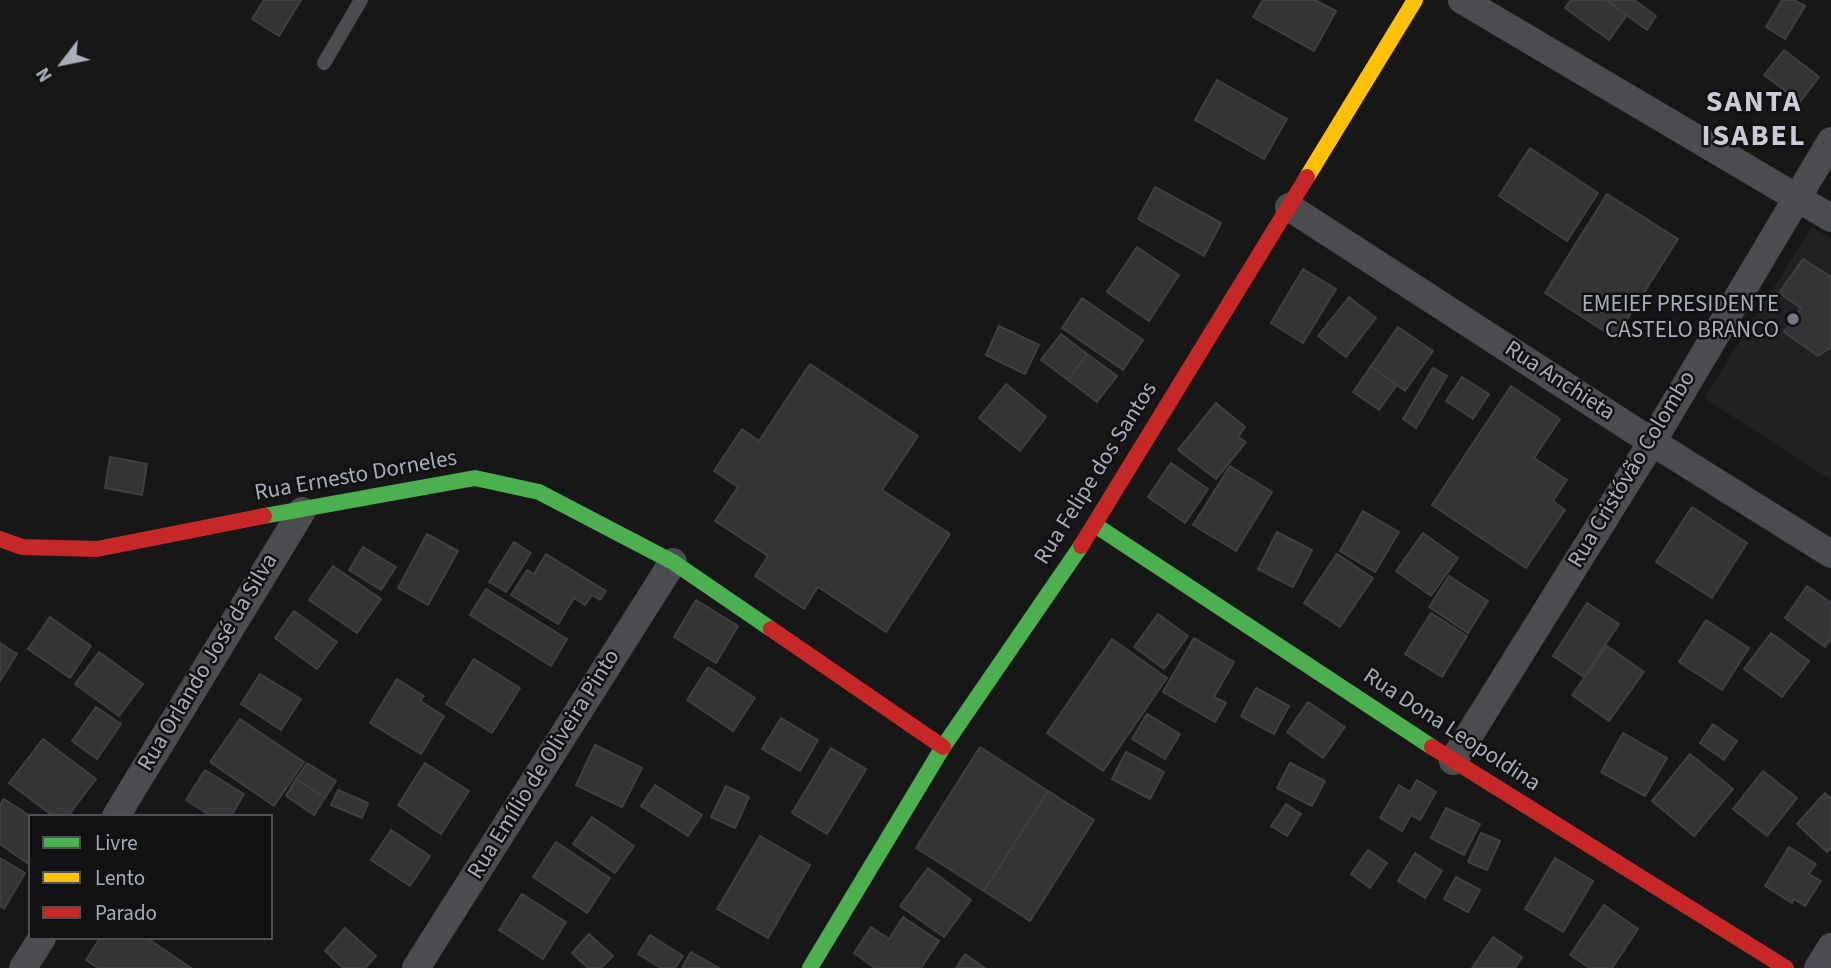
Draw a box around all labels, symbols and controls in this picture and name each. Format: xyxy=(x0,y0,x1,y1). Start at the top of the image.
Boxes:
north arrow xyxy=(28,28,98,98)
text: N xyxy=(30,62,60,87)
district label: SANTA ISABEL xyxy=(1702,86,1806,156)
place label: EMEIEF PRESIDENTE CASTELO BRANCO xyxy=(1582,292,1779,346)
marker: EMEIEF PRESIDENTE CASTELO BRANCO xyxy=(1785,311,1801,327)
street label: Rua Anchieta xyxy=(1499,336,1619,428)
street label: Rua Cristóvão Colombo xyxy=(1563,367,1703,573)
street label: Rua Felipe dos Santos xyxy=(1030,378,1164,570)
street label: Rua Ernesto Dorneles xyxy=(253,446,459,508)
street label: Rua Orlando José da Silva xyxy=(133,549,285,777)
street label: Rua Emílio de Oliveira Pinto xyxy=(463,645,627,885)
street label: Rua Dona Leopoldina xyxy=(1357,663,1545,799)
legend xyxy=(28,814,273,940)
text: Livre xyxy=(95,828,138,858)
text: Lento xyxy=(95,863,145,893)
text: Parado xyxy=(95,898,157,928)

